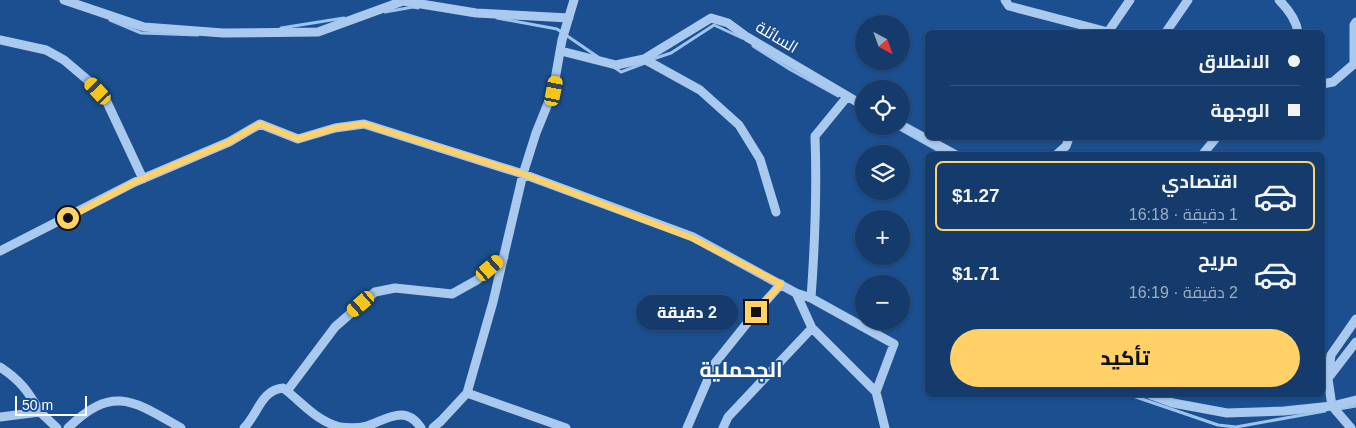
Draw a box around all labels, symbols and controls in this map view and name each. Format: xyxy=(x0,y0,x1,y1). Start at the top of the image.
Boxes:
north arrow xyxy=(855,15,910,70)
map controls xyxy=(855,15,910,330)
street label: السائلة xyxy=(753,18,801,56)
text: الانطلاق xyxy=(1199,51,1270,72)
car xyxy=(82,75,113,107)
car xyxy=(543,75,564,107)
button: locate xyxy=(855,80,910,135)
text: الوجهة xyxy=(1210,100,1270,121)
button: layers xyxy=(855,145,910,200)
text: اقتصادي xyxy=(1162,171,1238,192)
icon: car xyxy=(1253,174,1298,219)
text: $1.27 xyxy=(952,185,1000,206)
text: 1 دقيقة · 16:18 xyxy=(1129,206,1238,223)
route start xyxy=(57,207,79,229)
button: + xyxy=(855,210,910,265)
text: مريح xyxy=(1198,249,1238,270)
car xyxy=(473,252,506,284)
icon: car xyxy=(1253,252,1298,297)
text: $1.71 xyxy=(952,263,1000,284)
button: − xyxy=(855,275,910,330)
text: 2 دقيقة · 16:19 xyxy=(1129,284,1238,301)
car xyxy=(344,288,377,320)
callout: 2 دقيقة xyxy=(636,294,738,330)
route end xyxy=(745,301,767,323)
text: 2 دقيقة xyxy=(657,304,717,321)
button: تأكيد xyxy=(950,329,1300,387)
district label: الجحملية xyxy=(699,358,783,382)
scale bar xyxy=(15,393,88,416)
text: 50 m xyxy=(22,397,53,413)

